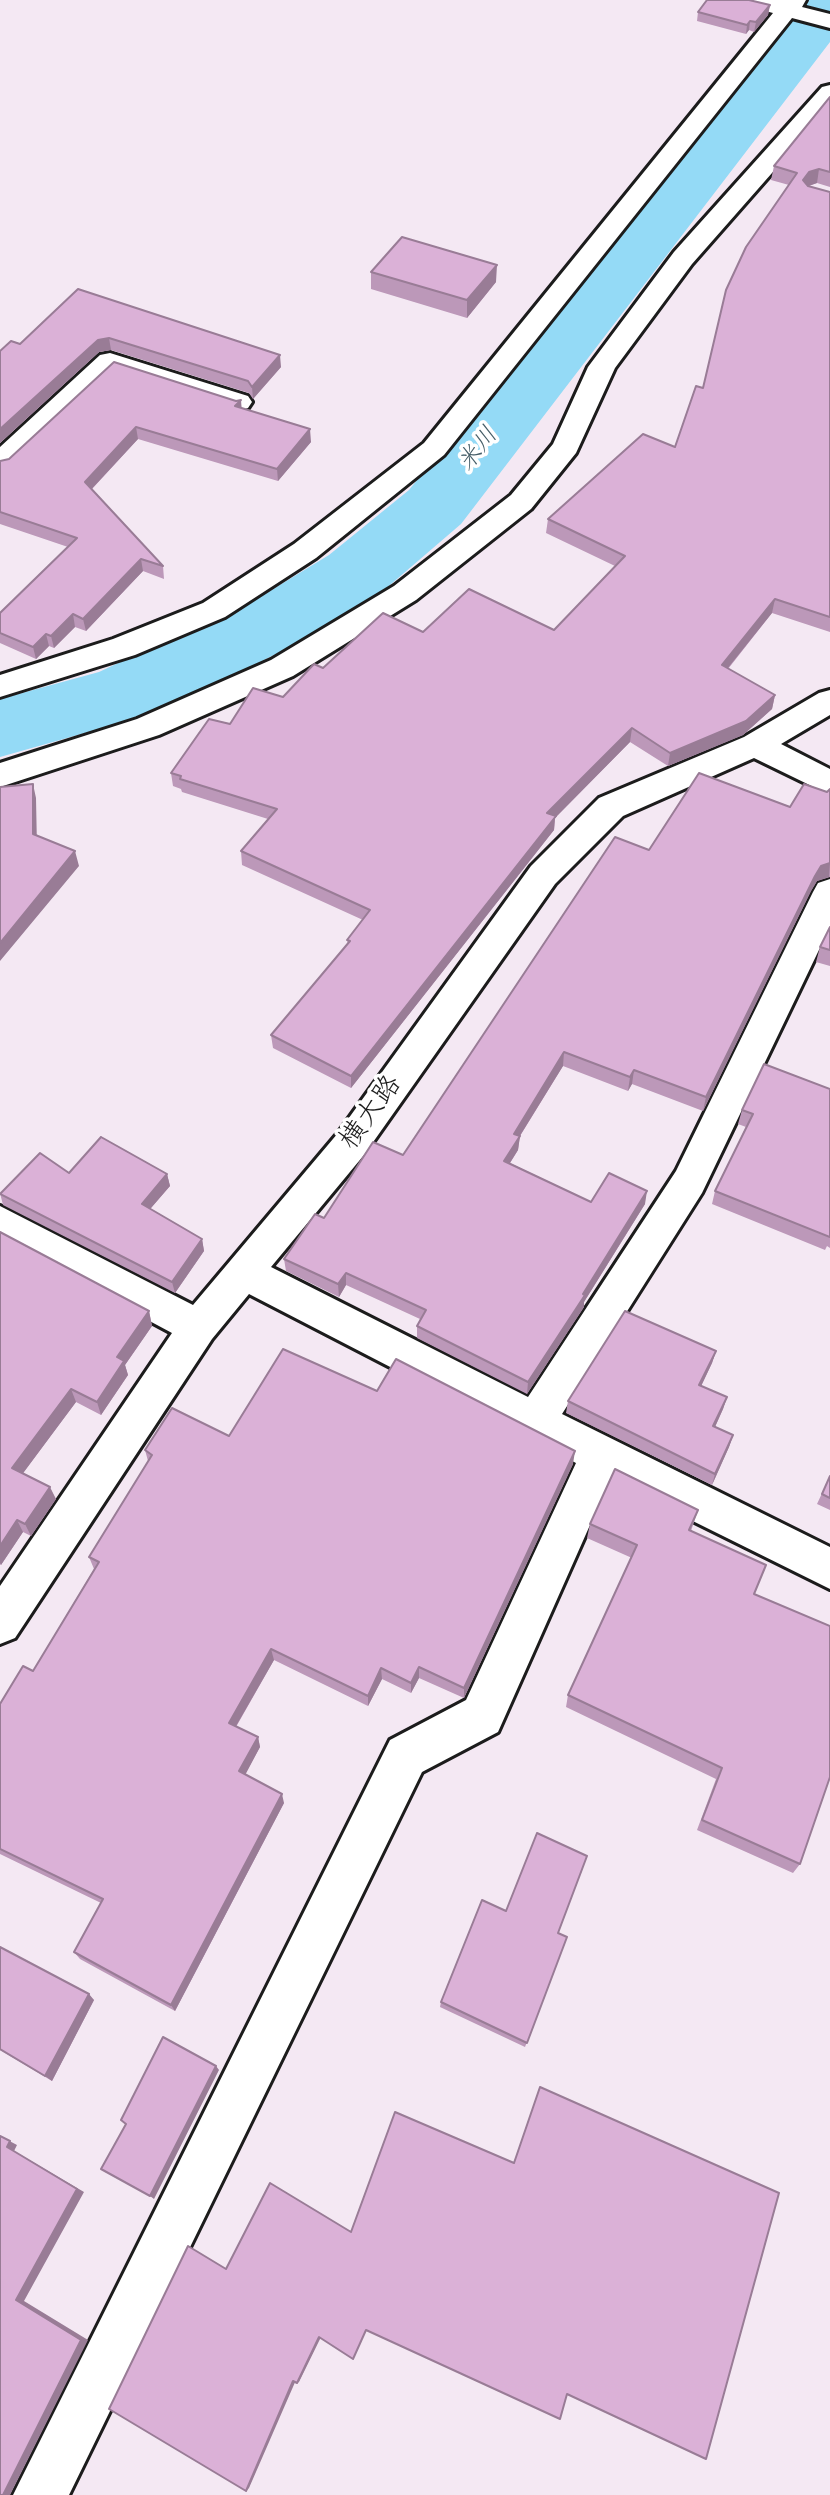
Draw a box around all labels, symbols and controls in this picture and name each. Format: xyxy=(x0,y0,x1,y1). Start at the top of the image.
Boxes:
water label: 米川 xyxy=(453,422,505,478)
street label: 横大路 xyxy=(334,1069,410,1157)

